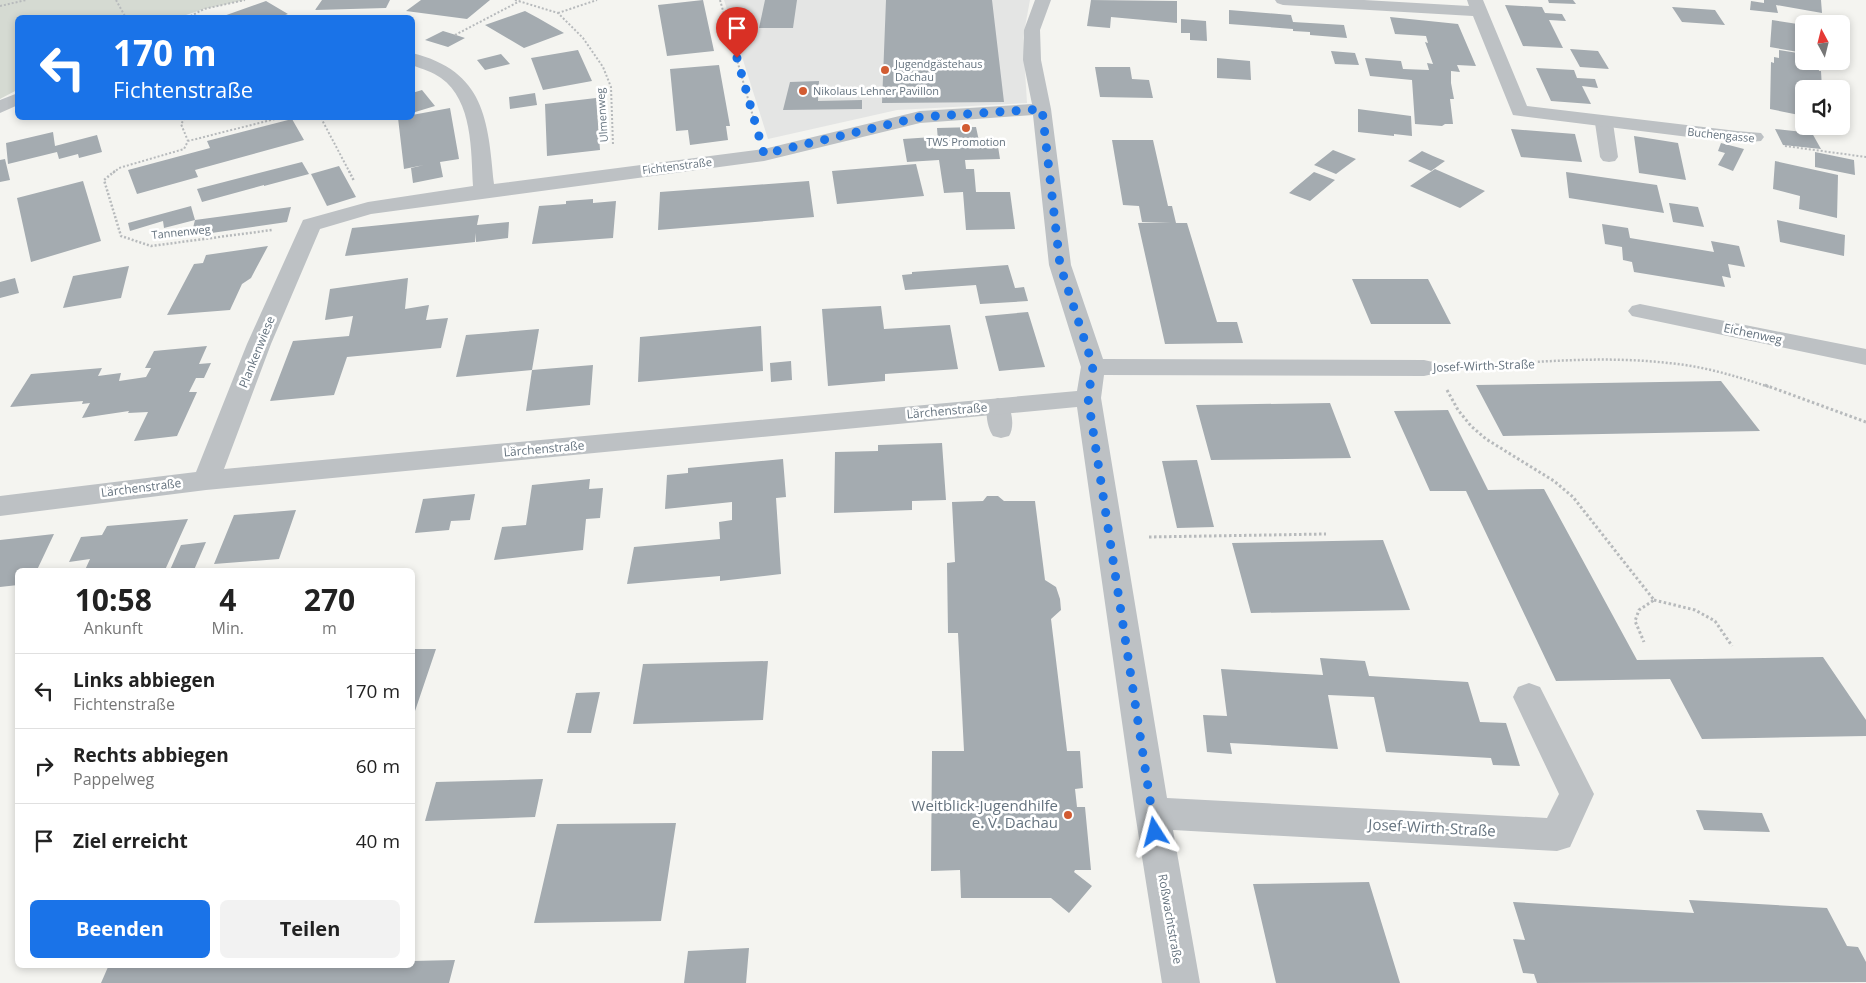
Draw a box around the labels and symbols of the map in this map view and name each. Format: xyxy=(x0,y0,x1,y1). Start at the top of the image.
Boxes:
pin xyxy=(716,7,758,58)
north arrow xyxy=(1795,15,1850,70)
place label: Jugendgästehaus Dachau xyxy=(894,56,983,84)
marker: Jugendgästehaus Dachau xyxy=(879,64,891,76)
place label: Nikolaus Lehner Pavillon xyxy=(813,83,939,98)
marker: Nikolaus Lehner Pavillon xyxy=(797,85,809,97)
street label: Ulmenweg xyxy=(592,87,611,143)
marker: TWS Promotion xyxy=(960,122,972,134)
street label: Buchengasse xyxy=(1687,124,1755,145)
place label: TWS Promotion xyxy=(926,134,1006,149)
street label: Fichtenstraße xyxy=(641,154,713,177)
street label: Tannenweg xyxy=(151,221,211,242)
street label: Plankenwiese xyxy=(234,313,279,390)
street label: Eichenweg xyxy=(1722,319,1784,348)
street label: Josef-Wirth-Straße xyxy=(1432,355,1535,376)
street label: Lärchenstraße xyxy=(906,398,988,422)
street label: Lärchenstraße xyxy=(503,436,585,460)
street label: Lärchenstraße xyxy=(100,474,182,501)
place label: Weitblick-Jugendhilfe e. V. Dachau xyxy=(912,795,1058,832)
position arrow xyxy=(1128,805,1180,857)
marker: Weitblick-Jugendhilfe e. V. Dachau xyxy=(1062,809,1074,821)
street label: Josef-Wirth-Straße xyxy=(1366,814,1496,840)
street label: Roßwachtstraße xyxy=(1154,873,1187,966)

